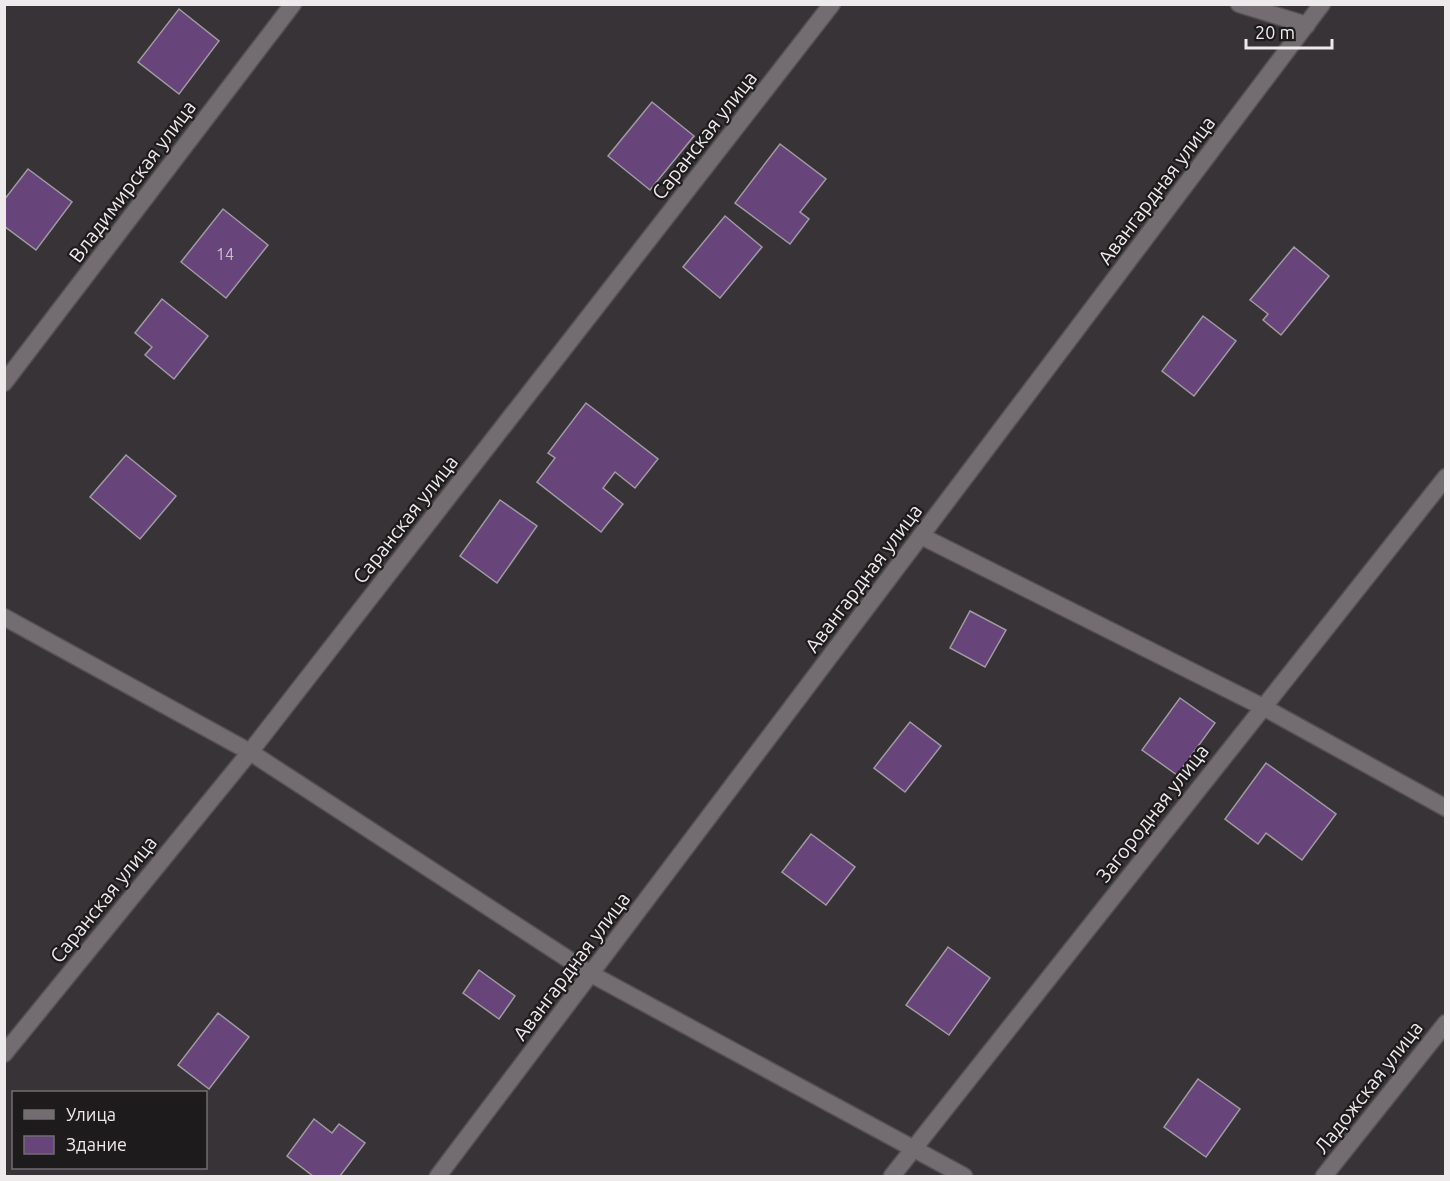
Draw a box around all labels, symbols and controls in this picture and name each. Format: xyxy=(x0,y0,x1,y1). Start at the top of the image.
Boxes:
scale bar xyxy=(1246,12,1332,50)
text: 20 m xyxy=(1255,22,1295,42)
street label: Саранская улица xyxy=(647,66,761,204)
street label: Владимирская улица xyxy=(64,96,200,266)
street label: Авангардная улица xyxy=(1093,111,1219,269)
house number: 14 xyxy=(216,245,234,263)
street label: Саранская улица xyxy=(348,450,462,588)
street label: Авангардная улица xyxy=(800,499,926,657)
street label: Загородная улица xyxy=(1091,740,1213,886)
street label: Саранская улица xyxy=(45,831,161,967)
street label: Авангардная улица xyxy=(508,887,634,1045)
street label: Ладожская улица xyxy=(1309,1016,1427,1158)
legend xyxy=(12,1091,207,1169)
text: Улица xyxy=(66,1104,116,1124)
text: Здание xyxy=(66,1134,127,1154)

